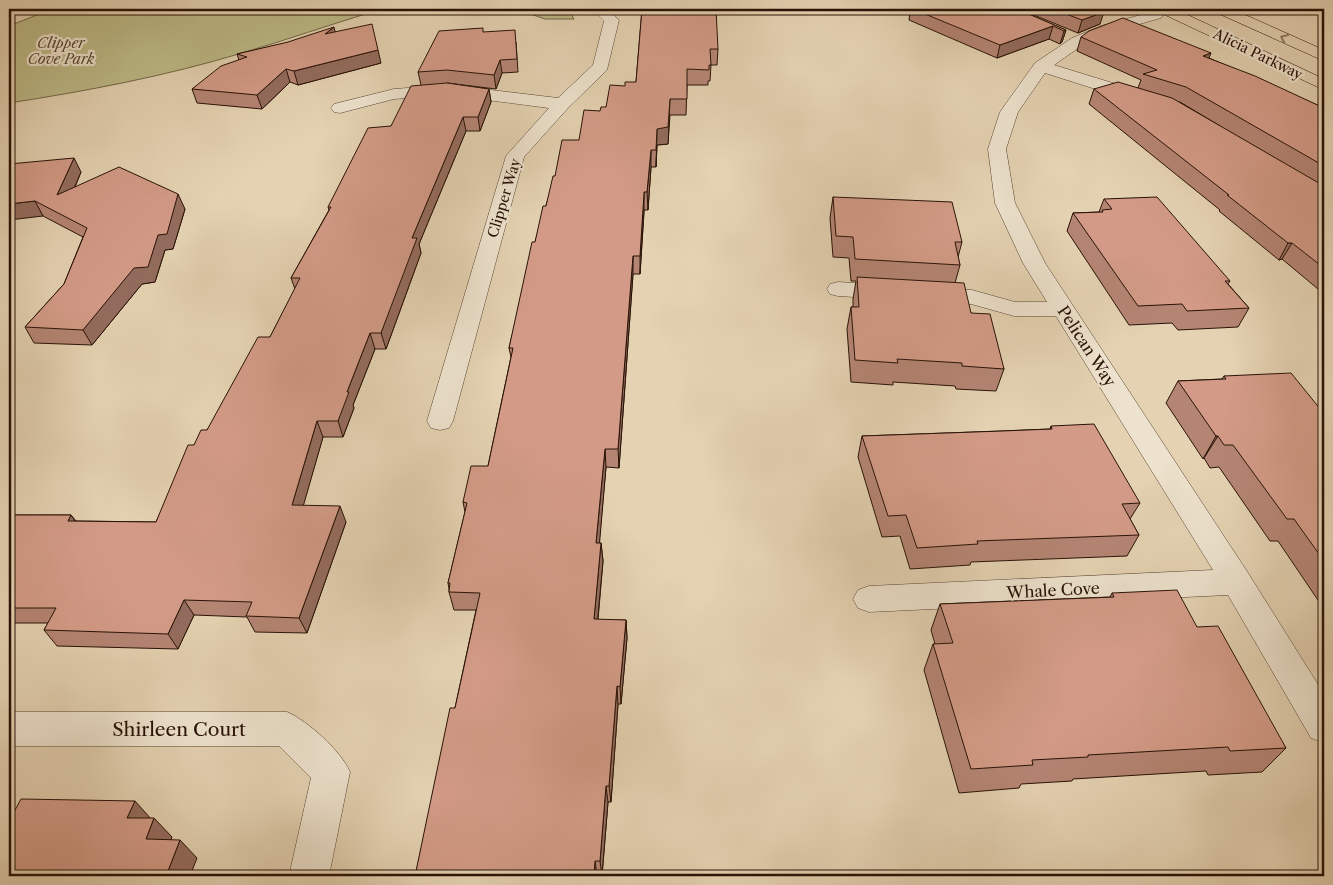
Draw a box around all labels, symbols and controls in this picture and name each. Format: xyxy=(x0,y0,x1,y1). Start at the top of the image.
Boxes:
street label: Alicia Parkway xyxy=(1209,24,1306,84)
one-way arrow xyxy=(1280,33,1289,44)
park label: Clipper Cove Park xyxy=(28,34,95,68)
street label: Clipper Way xyxy=(483,156,525,240)
street label: Pelican Way xyxy=(1053,302,1121,391)
street label: Whale Cove xyxy=(1005,578,1100,602)
street label: Shirleen Court xyxy=(112,718,246,741)

